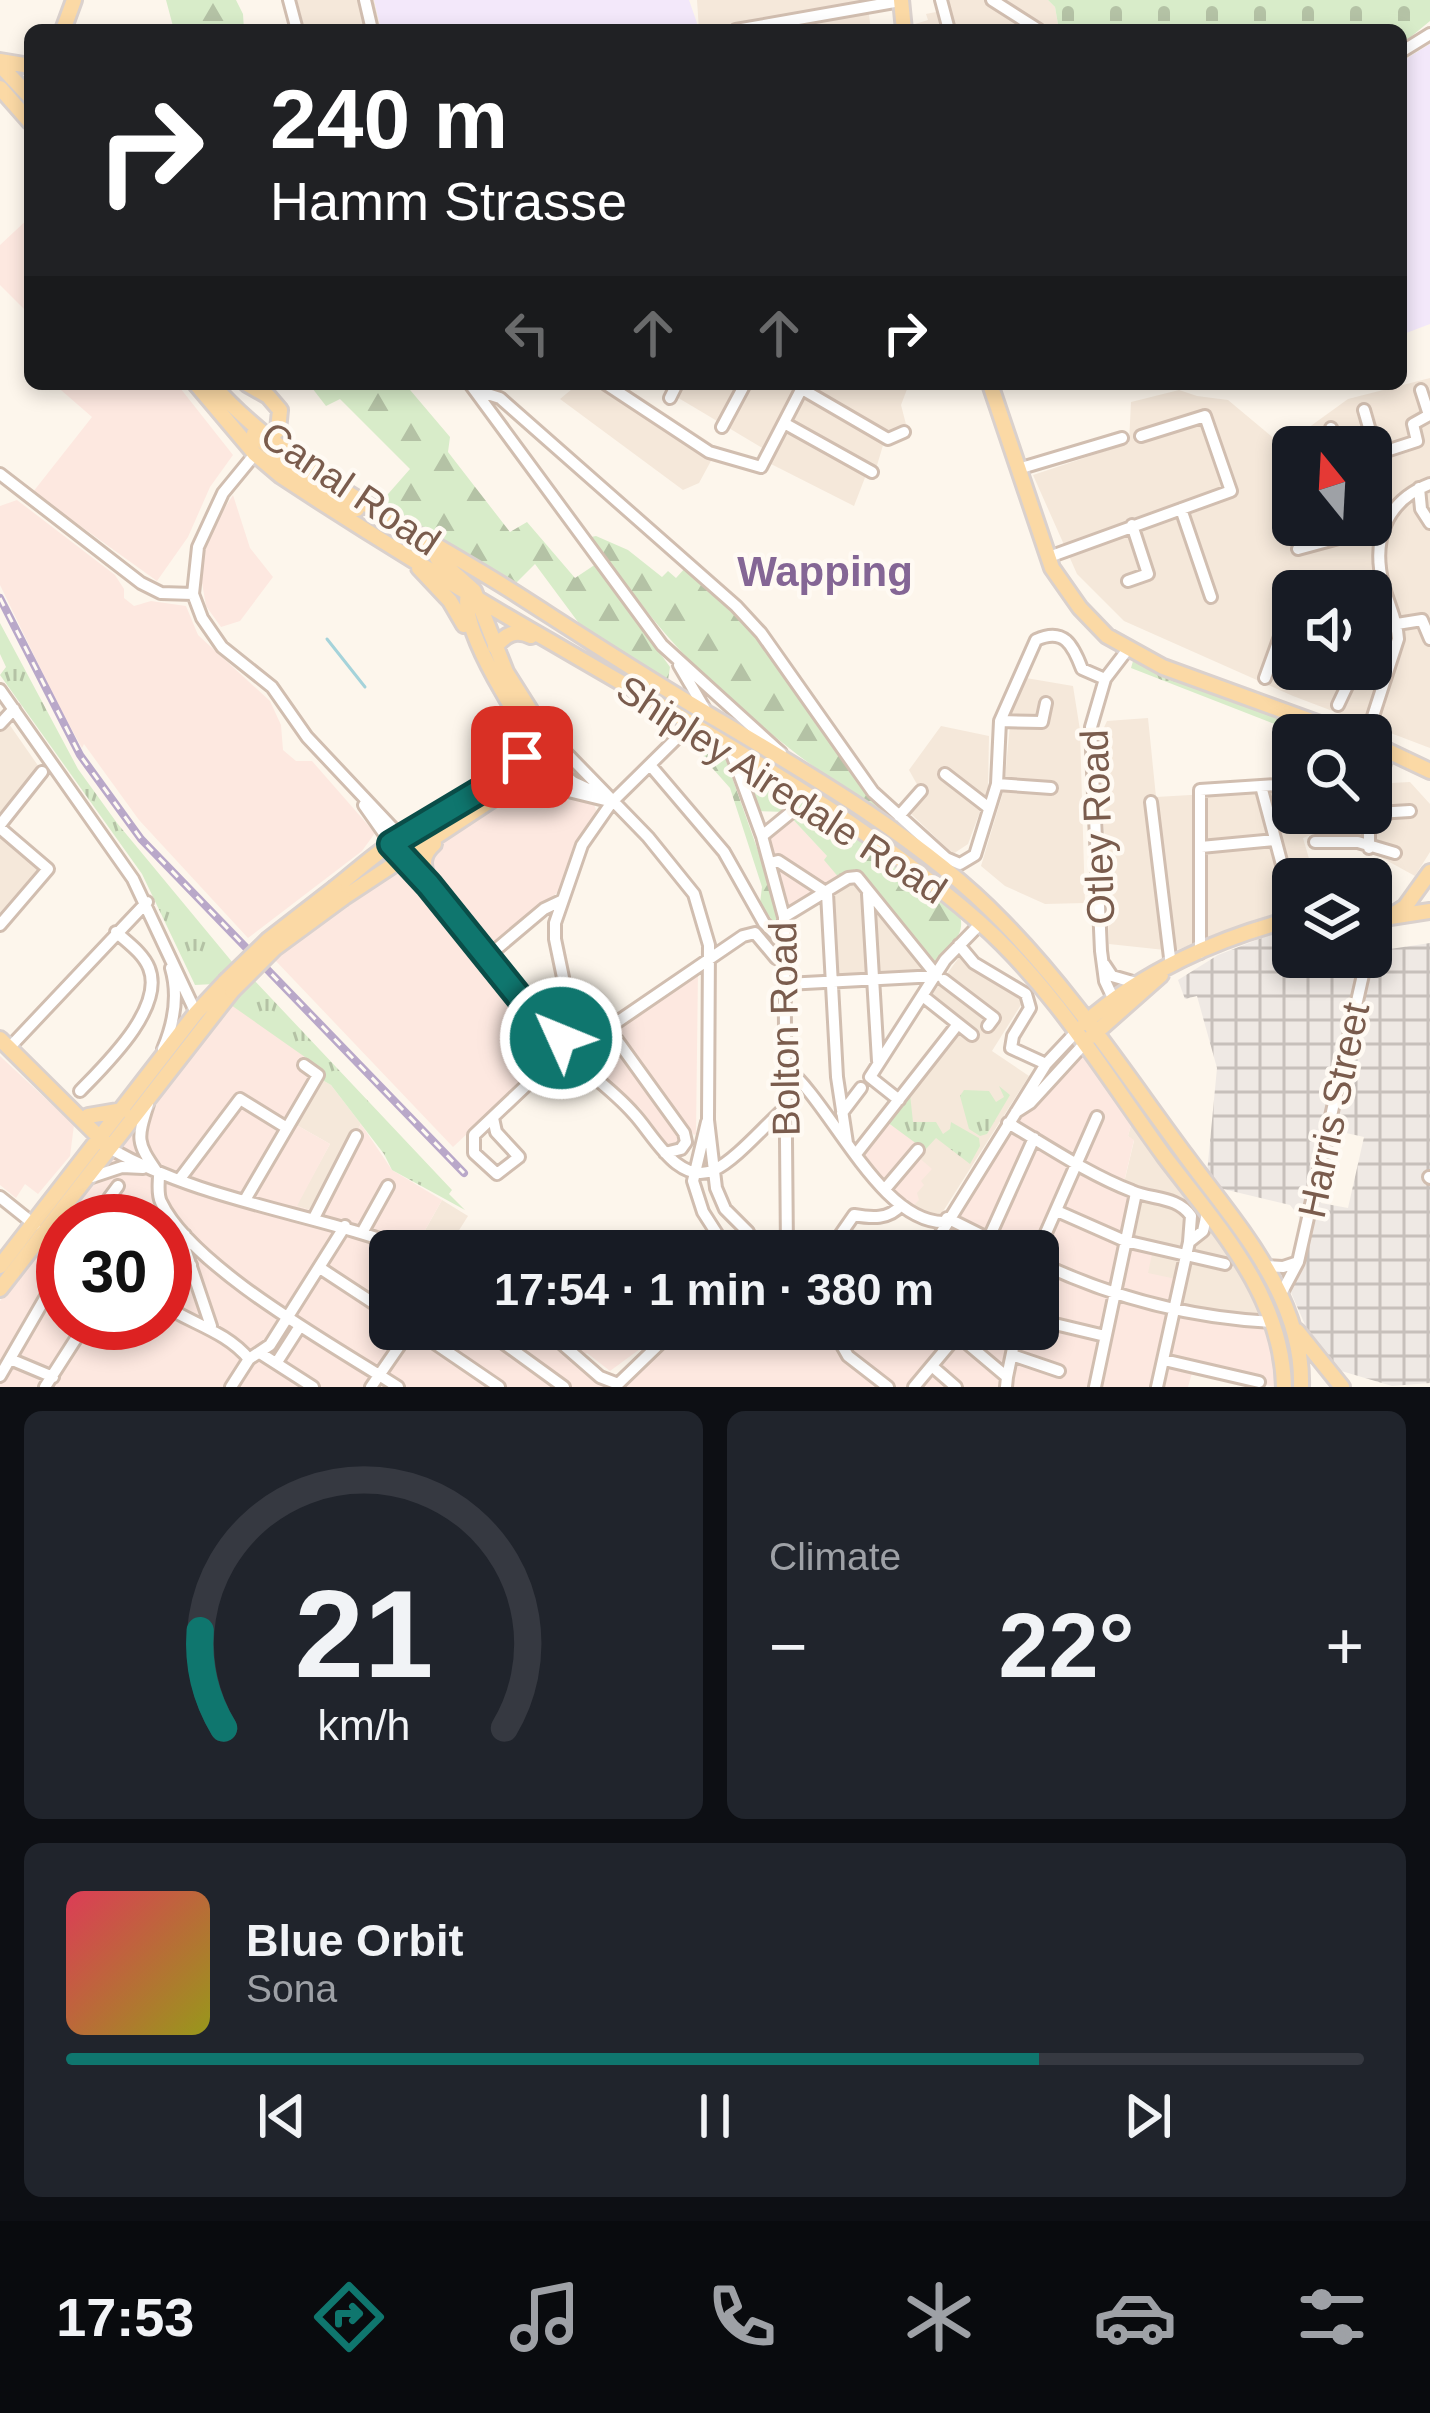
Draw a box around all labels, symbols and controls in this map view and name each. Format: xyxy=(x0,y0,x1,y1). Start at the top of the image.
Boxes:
icon: right xyxy=(72,72,228,228)
text: 240 m xyxy=(270,72,508,166)
text: Hamm Strasse xyxy=(270,171,627,231)
icon: left xyxy=(494,300,560,366)
icon: ahead xyxy=(620,300,686,366)
icon: ahead xyxy=(746,300,812,366)
icon: right xyxy=(872,300,938,366)
street label: Canal Road xyxy=(253,413,448,564)
north arrow xyxy=(1272,426,1392,546)
map controls xyxy=(1272,426,1392,978)
district label: Wapping xyxy=(737,548,913,595)
button: sound xyxy=(1272,570,1392,690)
street label: Shipley Airedale Road xyxy=(609,667,954,912)
pin xyxy=(471,706,573,808)
button: search xyxy=(1272,714,1392,834)
icon: arrive xyxy=(489,724,555,790)
street label: Otley Road xyxy=(1073,729,1122,925)
button: layers xyxy=(1272,858,1392,978)
street label: Bolton Road xyxy=(761,921,808,1137)
position arrow xyxy=(498,975,624,1101)
street label: Harris Street xyxy=(1290,998,1377,1222)
speed limit sign: 30 xyxy=(36,1194,192,1350)
text: 17:54 · 1 min · 380 m xyxy=(494,1264,934,1315)
text: Climate xyxy=(769,1535,901,1578)
text: 21 xyxy=(294,1564,433,1703)
text: 22° xyxy=(998,1596,1135,1696)
text: − xyxy=(769,1609,808,1683)
text: + xyxy=(1325,1609,1364,1683)
text: km/h xyxy=(317,1701,410,1749)
text: Blue Orbit xyxy=(246,1915,464,1966)
text: Sona xyxy=(246,1967,337,2010)
icon: previous xyxy=(249,2083,315,2149)
icon: pause xyxy=(682,2083,748,2149)
icon: next xyxy=(1115,2083,1181,2149)
icon: directions xyxy=(307,2275,391,2359)
icon: music xyxy=(503,2275,587,2359)
icon: phone xyxy=(700,2275,784,2359)
icon: climate xyxy=(897,2275,981,2359)
icon: car xyxy=(1093,2275,1177,2359)
icon: filters xyxy=(1290,2275,1374,2359)
text: 17:53 xyxy=(56,2287,194,2347)

